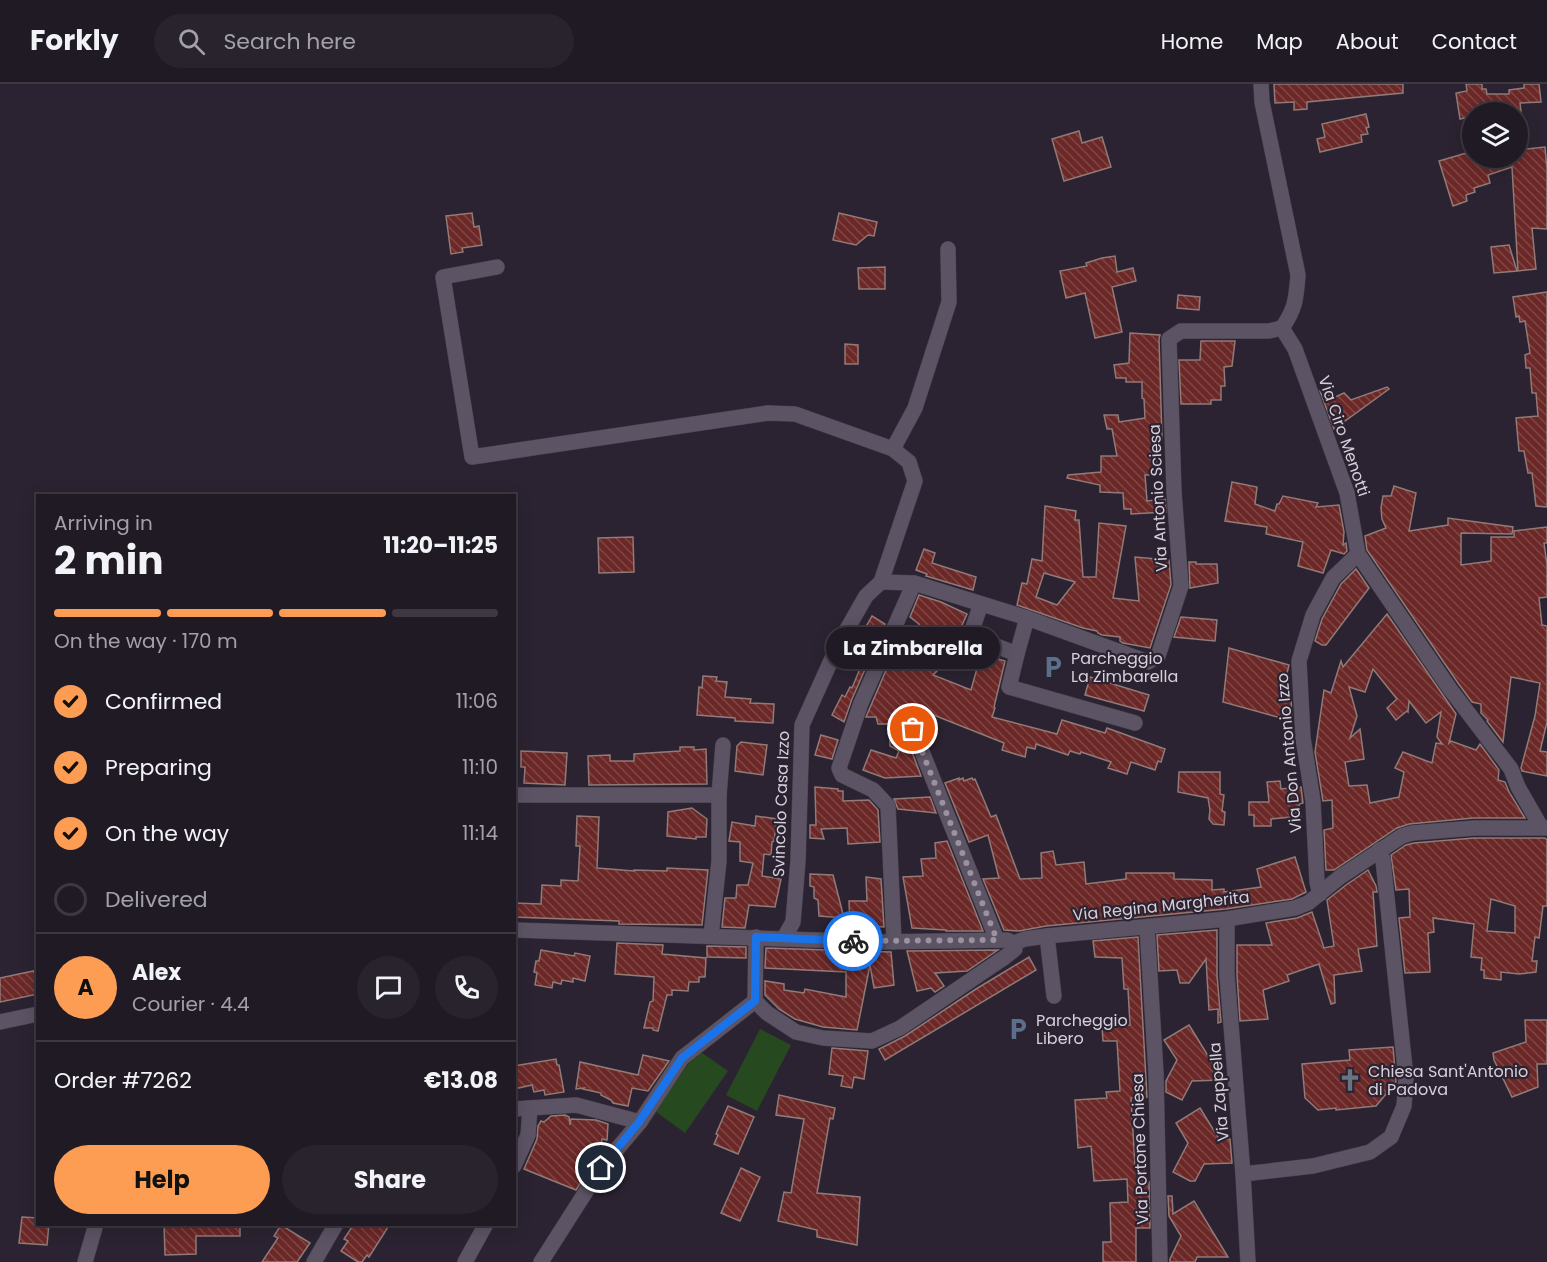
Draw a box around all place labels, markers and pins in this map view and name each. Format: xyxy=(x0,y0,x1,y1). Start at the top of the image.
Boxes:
callout: La Zimbarella xyxy=(826,627,1000,669)
place label: Parcheggio La Zimbarella xyxy=(1071,647,1178,688)
parking icon: Parcheggio La Zimbarella xyxy=(1040,654,1066,680)
pin xyxy=(887,703,938,754)
place label: Parcheggio Libero xyxy=(1036,1009,1128,1050)
parking icon: Parcheggio Libero xyxy=(1005,1016,1031,1042)
place label: Chiesa Sant'Antonio di Padova xyxy=(1368,1060,1528,1101)
church icon: Chiesa Sant'Antonio di Padova xyxy=(1337,1067,1363,1093)
pin xyxy=(575,1142,626,1193)

